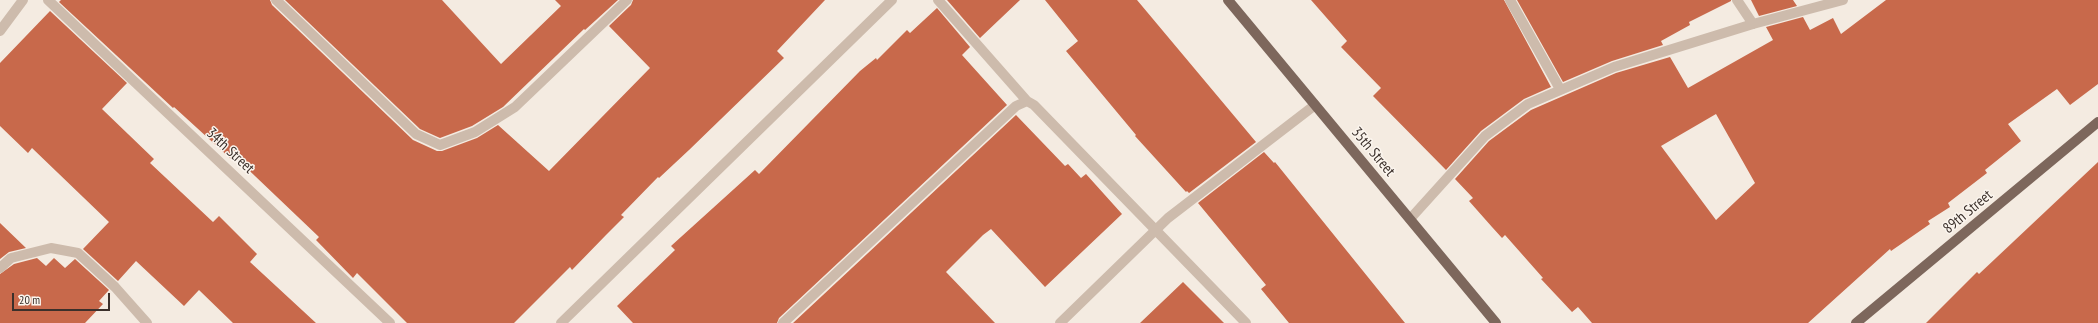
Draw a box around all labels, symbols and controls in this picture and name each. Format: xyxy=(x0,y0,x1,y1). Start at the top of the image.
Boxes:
street label: 34th Street xyxy=(202,124,258,178)
street label: 35th Street xyxy=(1347,124,1399,180)
street label: 89th Street xyxy=(1940,186,1996,238)
scale bar xyxy=(14,285,112,311)
text: 20 m xyxy=(19,292,40,307)

